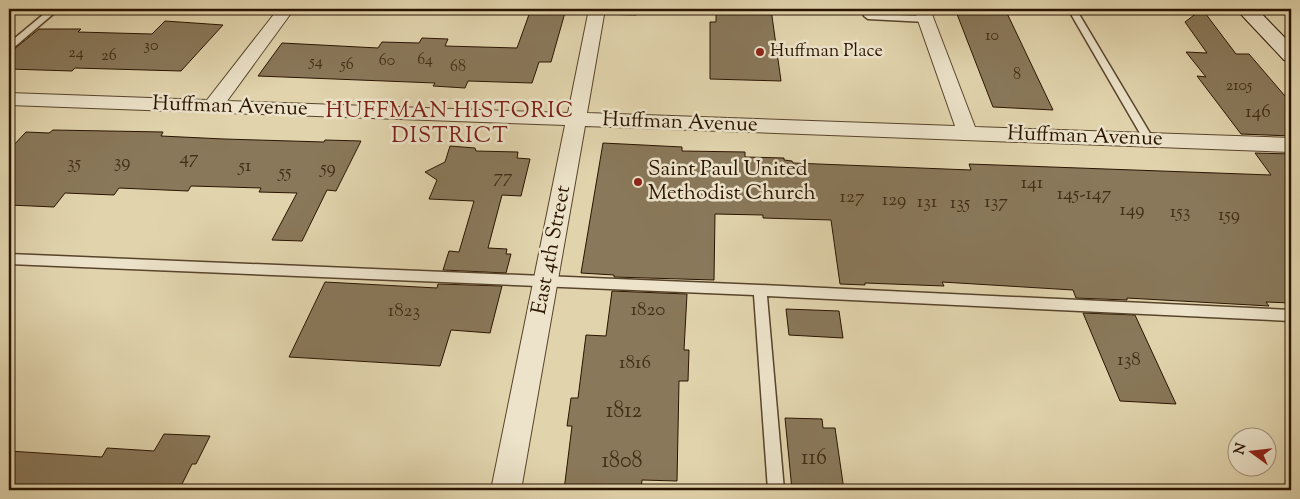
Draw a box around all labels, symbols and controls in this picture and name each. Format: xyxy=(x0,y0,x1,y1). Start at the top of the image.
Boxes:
house number: 10 xyxy=(985,25,999,48)
house number: 30 xyxy=(144,35,158,58)
place label: Huffman Place xyxy=(770,39,883,65)
house number: 24 xyxy=(68,42,84,65)
house number: 26 xyxy=(101,45,117,68)
marker: Huffman Place xyxy=(754,46,766,58)
house number: 64 xyxy=(417,49,433,72)
house number: 60 xyxy=(379,50,395,73)
house number: 54 xyxy=(308,51,323,74)
house number: 56 xyxy=(339,54,354,77)
house number: 68 xyxy=(450,56,466,79)
house number: 8 xyxy=(1013,64,1021,87)
house number: 2105 xyxy=(1226,75,1253,98)
street label: Huffman Avenue xyxy=(152,89,308,125)
district label: HUFFMAN HISTORIC DISTRICT xyxy=(326,96,574,153)
house number: 146 xyxy=(1245,99,1271,126)
street label: Huffman Avenue xyxy=(602,105,758,141)
street label: Huffman Avenue xyxy=(1007,119,1163,155)
house number: 47 xyxy=(179,145,199,172)
house number: 39 xyxy=(114,149,130,176)
house number: 35 xyxy=(67,150,82,177)
house number: 51 xyxy=(238,153,252,180)
house number: 59 xyxy=(319,155,336,182)
place label: Saint Paul United Methodist Church xyxy=(648,155,816,209)
house number: 55 xyxy=(277,159,292,186)
house number: 77 xyxy=(493,164,513,191)
house number: 141 xyxy=(1021,170,1044,197)
marker: Saint Paul United Methodist Church xyxy=(632,176,644,188)
house number: 145-147 xyxy=(1057,181,1112,208)
street label: East 4th Street xyxy=(525,183,579,317)
house number: 127 xyxy=(840,184,865,211)
house number: 129 xyxy=(882,187,906,214)
house number: 131 xyxy=(917,189,938,216)
house number: 137 xyxy=(984,189,1008,216)
house number: 135 xyxy=(950,190,971,217)
house number: 149 xyxy=(1119,197,1145,224)
house number: 153 xyxy=(1170,199,1190,226)
house number: 159 xyxy=(1218,202,1240,229)
house number: 1820 xyxy=(631,297,665,324)
house number: 1823 xyxy=(388,298,420,325)
house number: 138 xyxy=(1117,347,1141,374)
house number: 1816 xyxy=(619,350,651,377)
house number: 1812 xyxy=(606,396,642,428)
north arrow xyxy=(1228,426,1278,476)
text: N xyxy=(1230,441,1252,457)
house number: 116 xyxy=(801,443,827,475)
house number: 1808 xyxy=(601,446,643,478)

